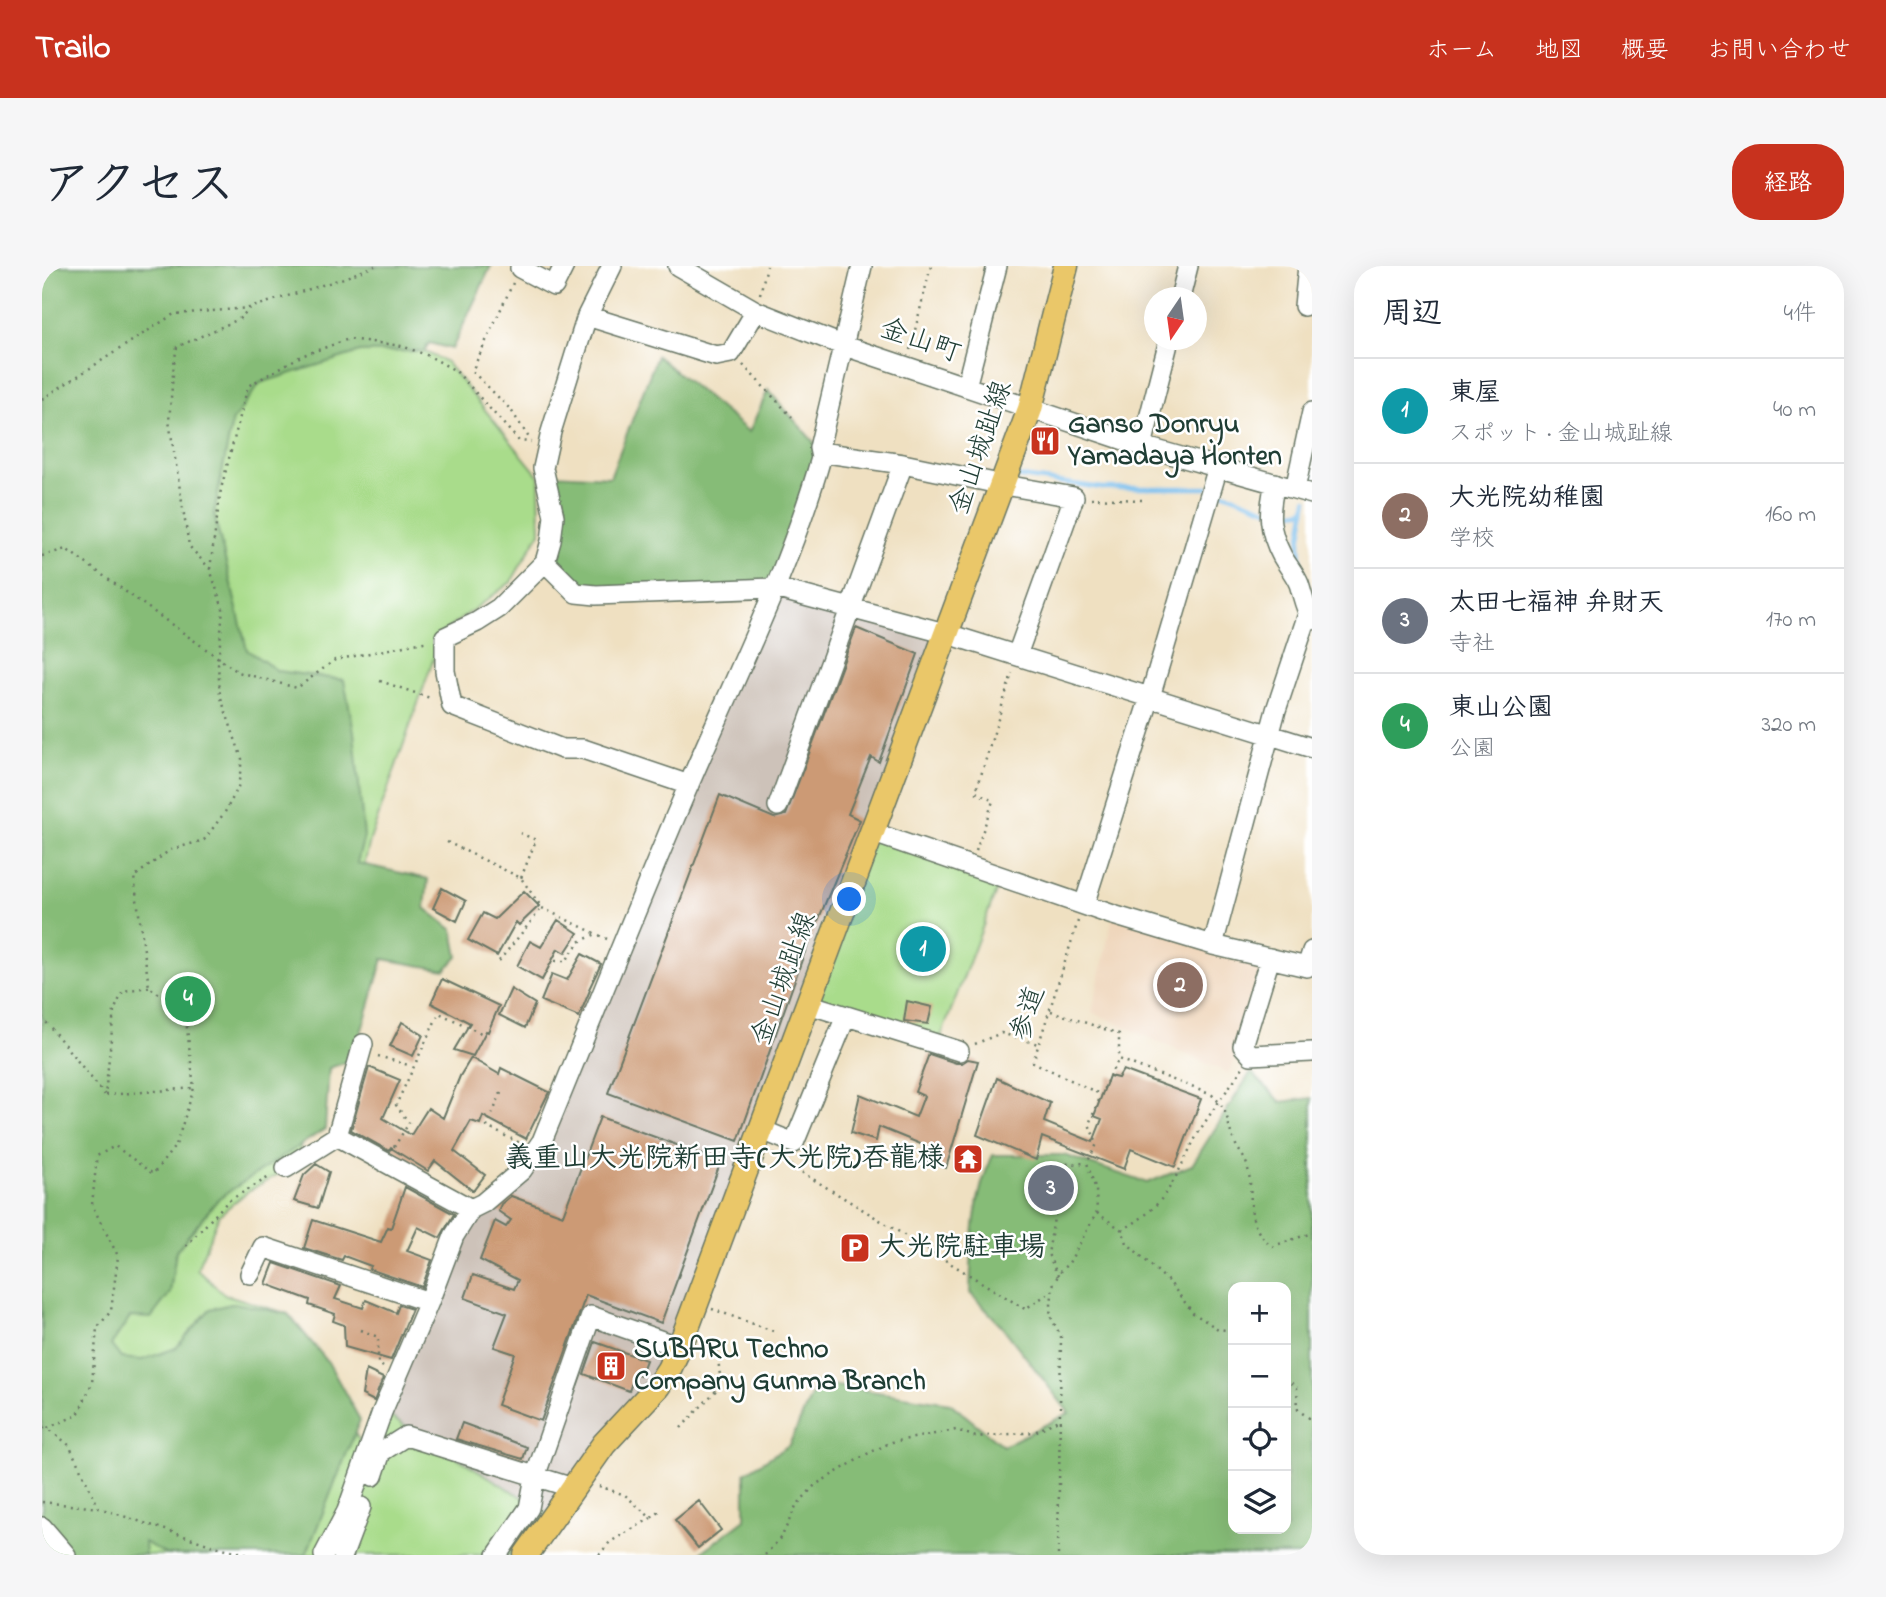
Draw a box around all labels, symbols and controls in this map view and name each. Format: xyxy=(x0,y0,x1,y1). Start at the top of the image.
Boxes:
text: Trailo xyxy=(35,25,111,73)
text: ホーム xyxy=(1426,34,1497,69)
text: 地図 xyxy=(1535,34,1583,69)
text: 概要 xyxy=(1621,34,1669,69)
text: お問い合わせ xyxy=(1707,34,1851,69)
button: 経路 xyxy=(1732,144,1844,220)
text: アクセス xyxy=(42,151,235,223)
north arrow xyxy=(1144,287,1207,350)
text: 周辺 xyxy=(1382,293,1442,337)
text: 4件 xyxy=(1784,298,1816,331)
street label: 金山町 xyxy=(874,309,966,375)
street label: 金山城趾線 xyxy=(940,375,1024,521)
text: 東屋 xyxy=(1449,375,1501,413)
text: 1 xyxy=(1401,394,1409,427)
text: 40 m xyxy=(1773,394,1816,427)
place label: Ganso Donryu Yamadaya Honten xyxy=(1067,405,1282,478)
text: スポット · 金山城趾線 xyxy=(1449,418,1672,451)
restaurant icon: Ganso Donryu Yamadaya Honten xyxy=(1028,424,1062,458)
text: 大光院幼稚園 xyxy=(1449,480,1605,518)
text: 2 xyxy=(1399,499,1411,532)
text: 160 m xyxy=(1765,499,1816,532)
text: 学校 xyxy=(1449,523,1495,556)
text: 太田七福神 弁財天 xyxy=(1449,585,1664,623)
text: 3 xyxy=(1400,604,1410,637)
text: 170 m xyxy=(1766,604,1816,637)
text: 寺社 xyxy=(1449,628,1495,661)
text: 東山公園 xyxy=(1449,690,1553,728)
text: 4 xyxy=(1400,709,1410,742)
text: 320 m xyxy=(1762,709,1816,742)
text: 公園 xyxy=(1449,733,1495,766)
your location xyxy=(832,882,866,916)
street label: 金山城趾線 xyxy=(742,906,828,1052)
pin: 1 xyxy=(900,923,946,975)
pin: 2 xyxy=(1157,959,1203,1011)
pin: 4 xyxy=(165,973,211,1025)
street label: 参道 xyxy=(1001,981,1057,1047)
place label: 義重山大光院新田寺(大光院)吞龍様 xyxy=(505,1139,945,1180)
temple icon: 義重山大光院新田寺(大光院)吞龍様 xyxy=(951,1142,985,1176)
pin: 3 xyxy=(1028,1162,1074,1214)
place label: 大光院駐車場 xyxy=(878,1228,1046,1269)
parking icon: 大光院駐車場 xyxy=(838,1231,872,1265)
map controls xyxy=(1228,1282,1291,1534)
button: + xyxy=(1228,1282,1291,1345)
place label: SUBARU Techno Company Gunma Branch xyxy=(634,1330,926,1403)
button: − xyxy=(1228,1345,1291,1408)
building icon: SUBARU Techno Company Gunma Branch xyxy=(594,1349,628,1383)
button: locate xyxy=(1228,1408,1291,1471)
button: layers xyxy=(1228,1471,1291,1534)

